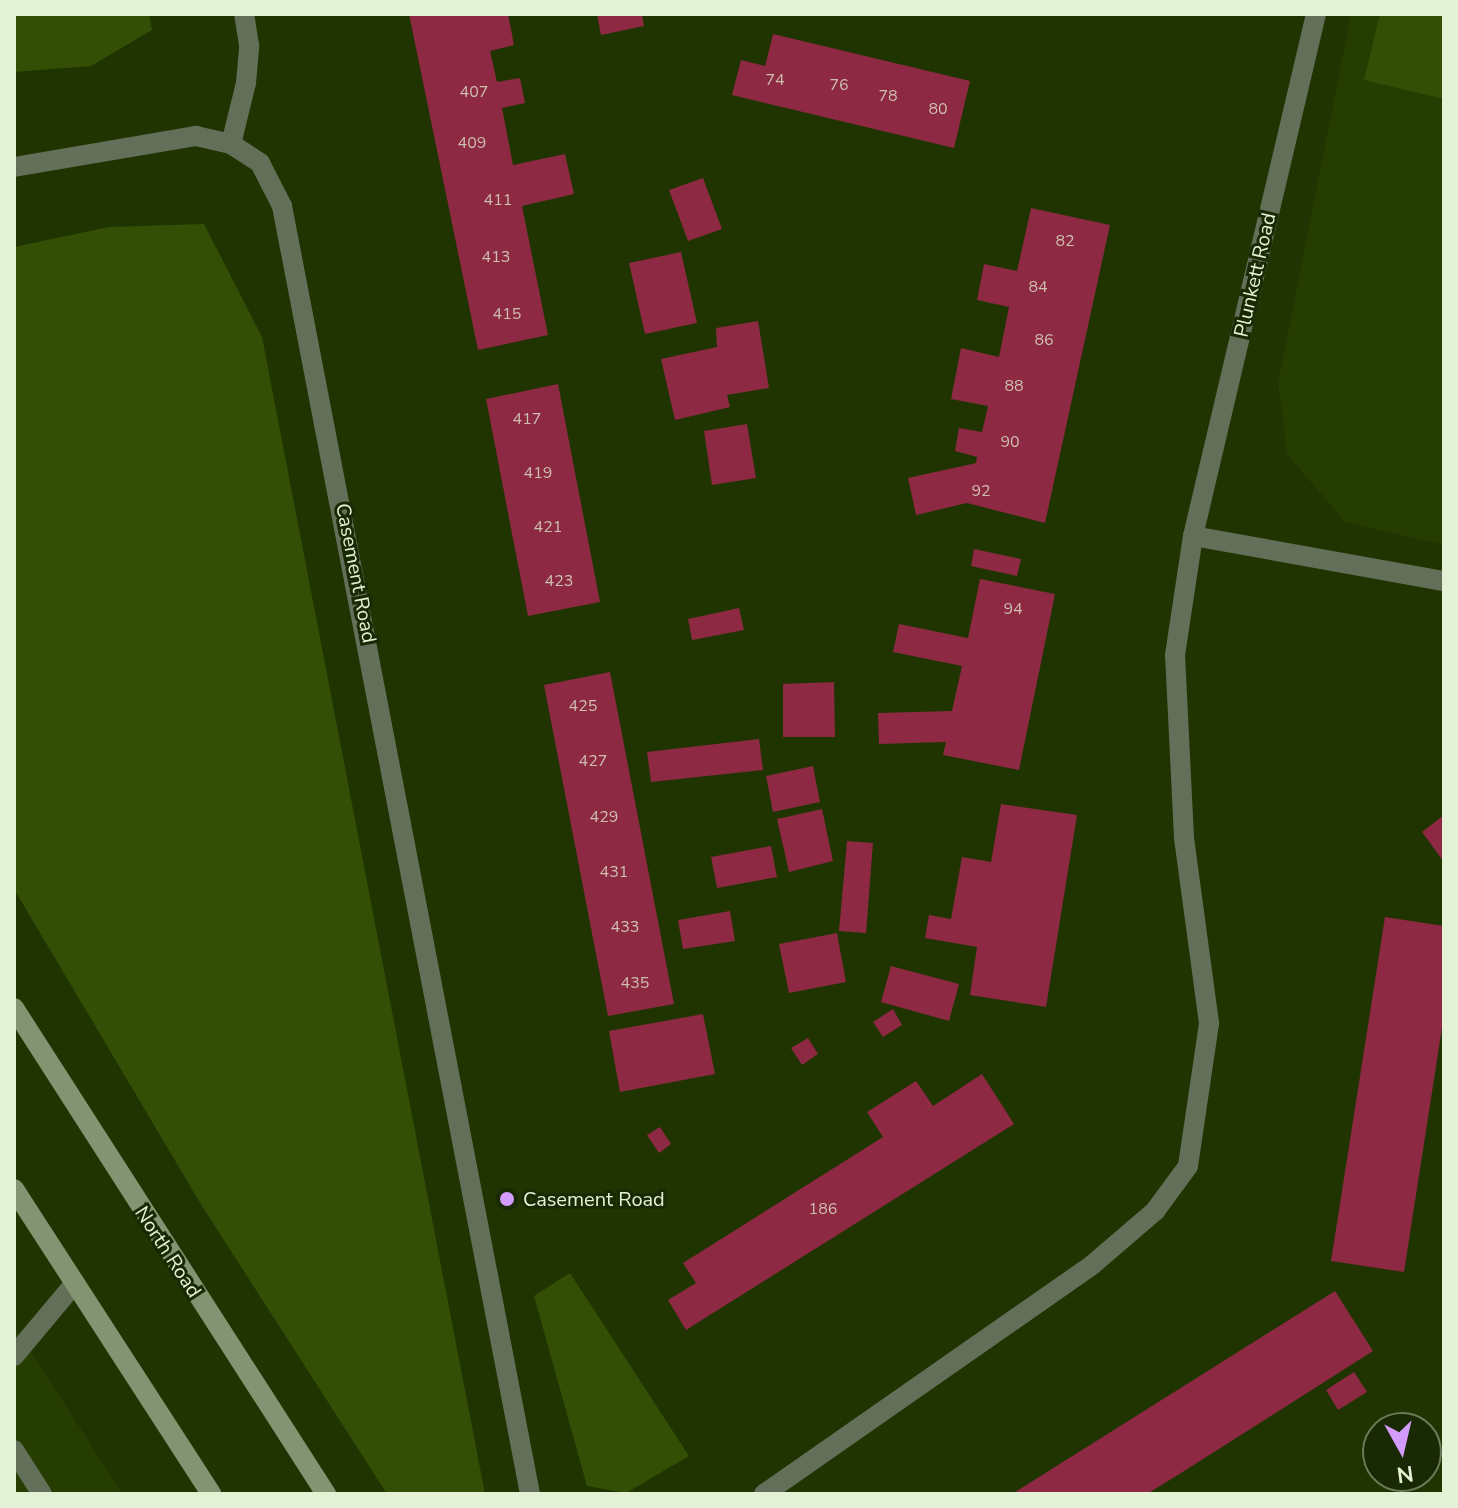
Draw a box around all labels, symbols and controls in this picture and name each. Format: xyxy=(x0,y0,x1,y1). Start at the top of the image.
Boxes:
house number: 74 xyxy=(765,70,785,90)
house number: 76 xyxy=(829,75,849,95)
house number: 407 xyxy=(460,82,488,102)
house number: 78 xyxy=(878,86,898,106)
house number: 80 xyxy=(928,99,948,119)
house number: 409 xyxy=(458,133,486,153)
house number: 411 xyxy=(484,190,512,210)
street label: Plunkett Road xyxy=(1229,210,1281,340)
house number: 82 xyxy=(1055,231,1075,251)
house number: 413 xyxy=(482,247,510,267)
house number: 84 xyxy=(1028,277,1048,297)
house number: 415 xyxy=(493,304,521,324)
house number: 86 xyxy=(1034,330,1054,350)
house number: 88 xyxy=(1004,376,1024,396)
house number: 417 xyxy=(513,409,541,429)
house number: 90 xyxy=(1000,432,1020,452)
house number: 419 xyxy=(524,463,552,483)
house number: 92 xyxy=(971,481,991,501)
street label: Casement Road xyxy=(331,501,381,645)
house number: 421 xyxy=(534,517,562,537)
house number: 423 xyxy=(545,571,573,591)
house number: 94 xyxy=(1003,599,1023,619)
house number: 425 xyxy=(569,696,597,716)
house number: 427 xyxy=(579,751,607,771)
house number: 429 xyxy=(590,807,618,827)
house number: 431 xyxy=(600,862,628,882)
house number: 433 xyxy=(611,917,639,937)
house number: 435 xyxy=(621,973,649,993)
place label: Casement Road xyxy=(523,1187,665,1211)
marker: Casement Road xyxy=(498,1190,516,1208)
house number: 186 xyxy=(809,1199,837,1219)
street label: North Road xyxy=(130,1202,206,1302)
north arrow xyxy=(1362,1412,1442,1492)
text: N xyxy=(1395,1458,1415,1490)

